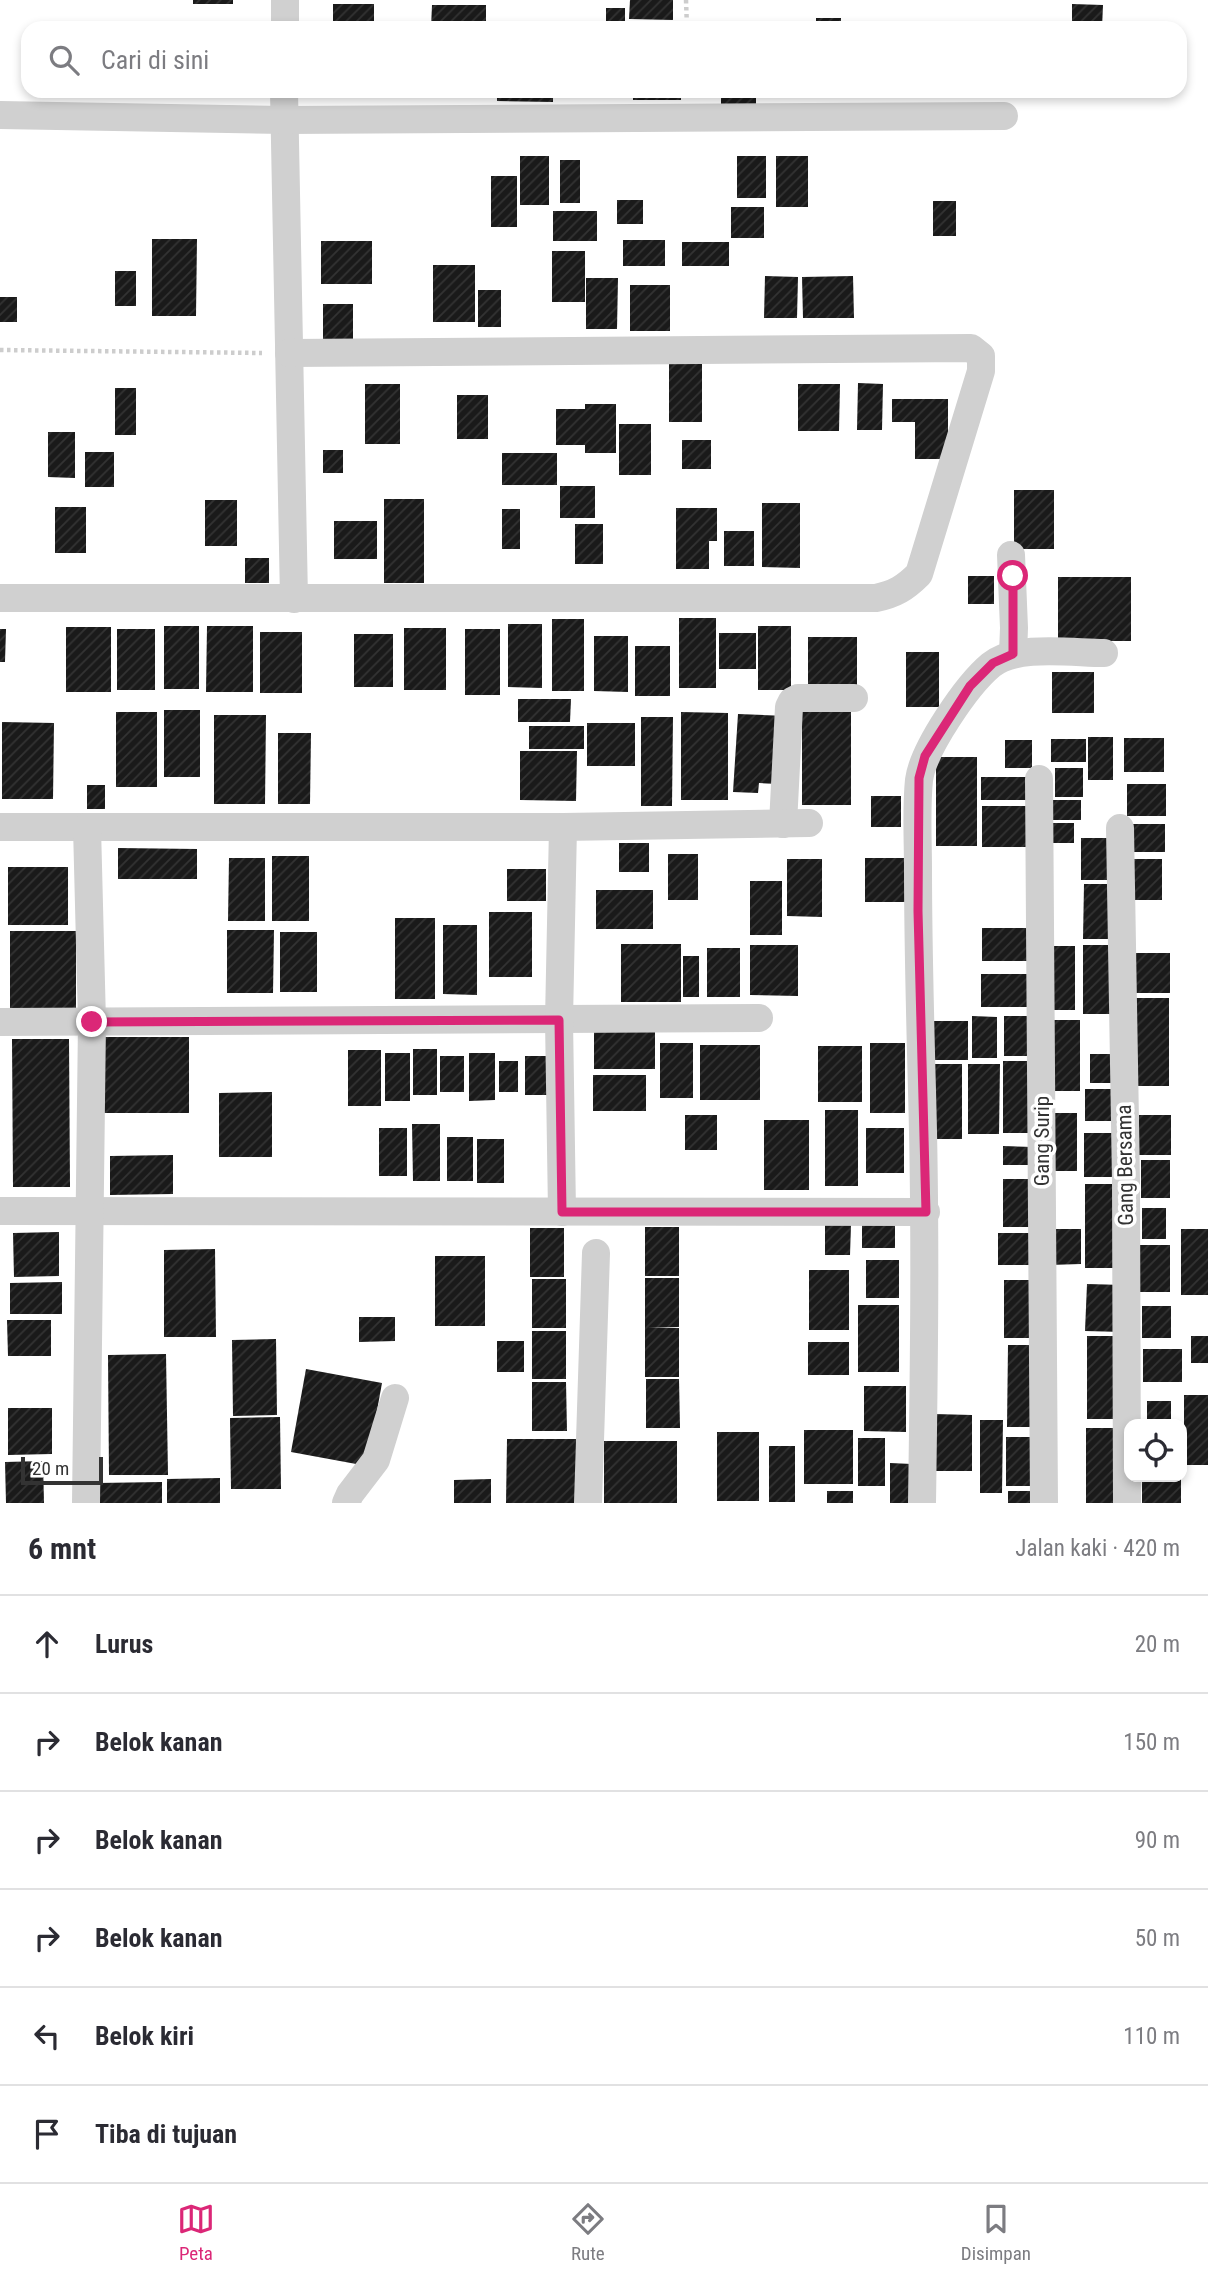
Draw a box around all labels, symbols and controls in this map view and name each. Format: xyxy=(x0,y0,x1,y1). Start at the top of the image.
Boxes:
search box xyxy=(21,21,1187,98)
icon: search xyxy=(45,41,83,79)
text: Cari di sini xyxy=(101,45,209,75)
route start xyxy=(997,560,1028,591)
route end xyxy=(76,1006,107,1037)
street label: Gang Surip xyxy=(1030,1096,1054,1186)
street label: Gang Bersama xyxy=(1112,1104,1138,1226)
map controls xyxy=(1124,1419,1187,1482)
button: locate xyxy=(1124,1419,1187,1482)
scale bar xyxy=(21,1454,103,1486)
text: 20 m xyxy=(32,1457,69,1480)
text: 6 mnt xyxy=(28,1531,96,1566)
text: Jalan kaki · 420 m xyxy=(1015,1535,1180,1562)
icon: ahead xyxy=(28,1625,66,1663)
text: Lurus xyxy=(95,1629,153,1659)
text: 20 m xyxy=(1135,1631,1180,1658)
icon: right xyxy=(28,1723,66,1761)
text: Belok kanan xyxy=(95,1727,222,1757)
text: 150 m xyxy=(1123,1729,1180,1756)
icon: right xyxy=(28,1821,66,1859)
text: Belok kanan xyxy=(95,1825,222,1855)
text: 90 m xyxy=(1135,1827,1180,1854)
icon: right xyxy=(28,1919,66,1957)
text: Belok kanan xyxy=(95,1923,222,1953)
text: 50 m xyxy=(1135,1925,1180,1952)
icon: left xyxy=(28,2017,66,2055)
text: Belok kiri xyxy=(95,2021,194,2051)
text: 110 m xyxy=(1123,2023,1180,2050)
icon: arrive xyxy=(28,2115,66,2153)
text: Tiba di tujuan xyxy=(95,2119,237,2149)
tab: Peta xyxy=(177,2200,215,2265)
tab: Rute xyxy=(569,2200,607,2265)
tab: Disimpan xyxy=(961,2200,1031,2265)

